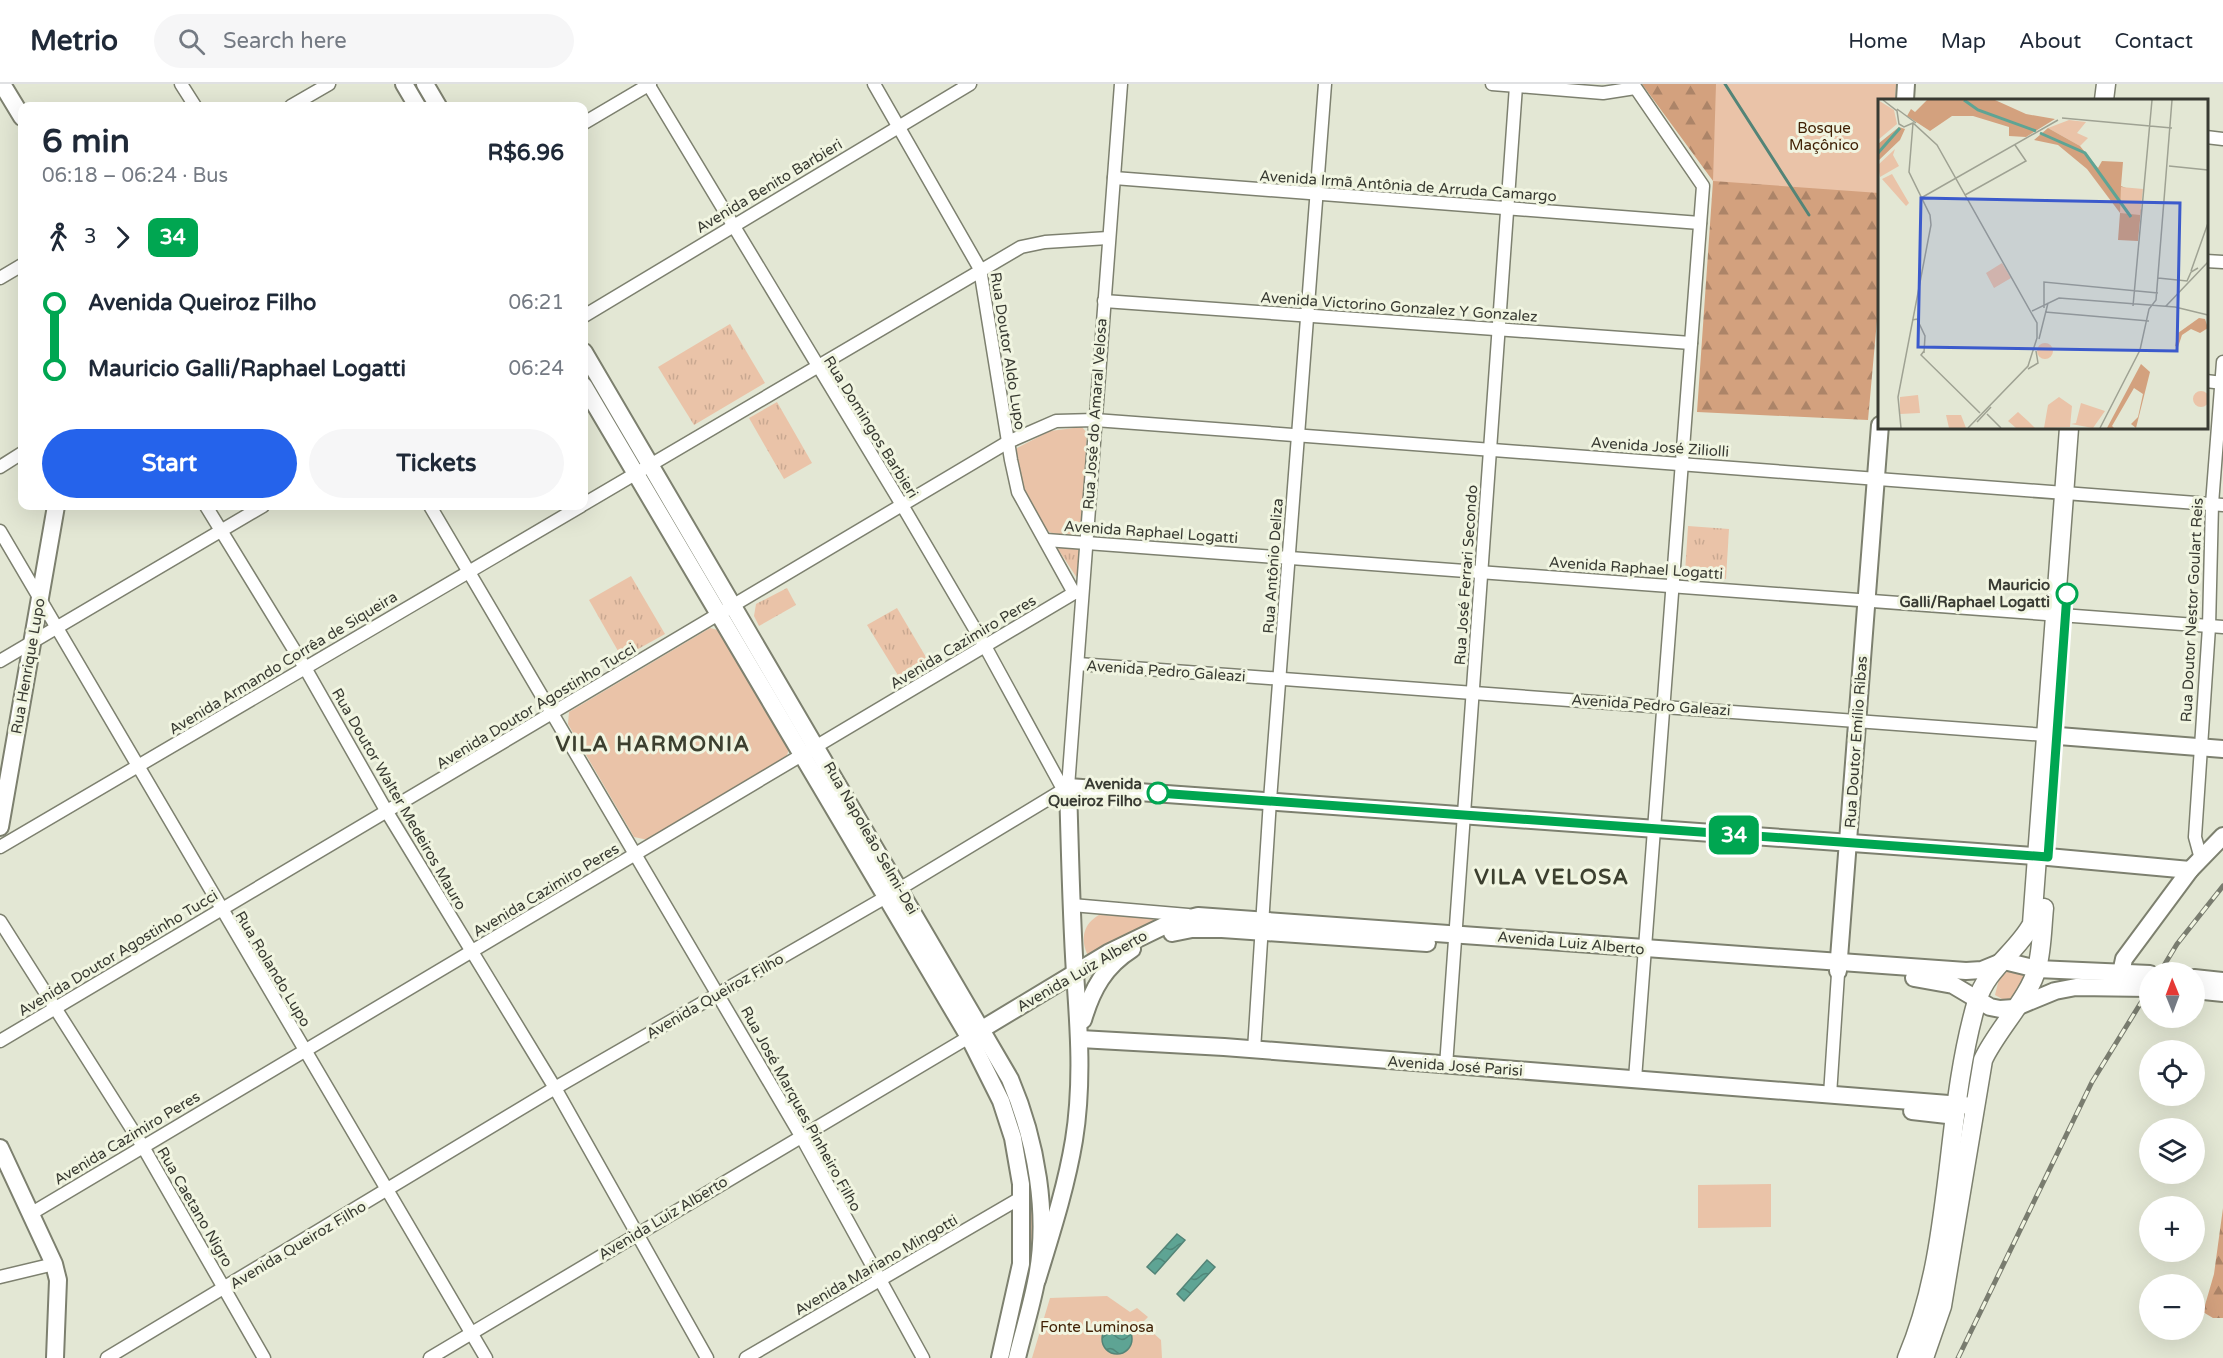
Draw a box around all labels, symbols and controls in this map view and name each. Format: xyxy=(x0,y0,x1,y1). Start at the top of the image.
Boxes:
search box xyxy=(154,14,574,68)
text: Metrio xyxy=(30,24,118,58)
icon: search xyxy=(175,25,208,58)
text: Search here xyxy=(223,28,347,54)
text: Home xyxy=(1848,29,1908,54)
text: Map xyxy=(1941,29,1986,54)
text: About xyxy=(2019,29,2081,54)
text: Contact xyxy=(2114,29,2193,54)
inset map xyxy=(1878,99,2208,429)
park label: Bosque Maçônico xyxy=(1789,119,1859,154)
text: 6 min xyxy=(42,122,130,161)
street label: Avenida Benito Barbieri xyxy=(692,135,846,237)
text: R$6.96 xyxy=(488,140,564,166)
text: 06:18 – 06:24 · Bus xyxy=(42,164,228,188)
street label: Avenida Irmã Antônia de Arruda Camargo xyxy=(1259,167,1557,205)
icon: walk xyxy=(42,221,75,254)
icon: forward xyxy=(106,221,139,254)
text: 3 xyxy=(84,225,97,249)
text: 34 xyxy=(160,225,186,250)
street label: Rua Doutor Aldo Lupo xyxy=(987,271,1029,431)
street label: Avenida Victorino Gonzalez Y Gonzalez xyxy=(1260,288,1538,326)
text: Avenida Queiroz Filho xyxy=(88,290,316,316)
text: 06:21 xyxy=(509,291,564,315)
street label: Rua José do Amaral Velosa xyxy=(1079,318,1111,510)
street label: Rua Domingos Barbieri xyxy=(820,353,922,501)
text: Mauricio Galli/Raphael Logatti xyxy=(88,356,406,382)
text: 06:24 xyxy=(509,357,564,381)
button: Start xyxy=(42,429,297,498)
button: Tickets xyxy=(309,429,564,498)
street label: Avenida José Ziliolli xyxy=(1590,433,1730,461)
street label: Rua José Ferrari Secondo xyxy=(1451,484,1481,666)
street label: Rua Doutor Nestor Goulart Reis xyxy=(2177,497,2207,723)
street label: Rua Antônio Deliza xyxy=(1259,498,1287,634)
street label: Avenida Raphael Logatti xyxy=(1063,517,1239,547)
street label: Avenida Raphael Logatti xyxy=(1548,553,1724,583)
place label: Mauricio Galli/Raphael Logatti xyxy=(1899,576,2050,612)
marker: Mauricio Galli/Raphael Logatti xyxy=(2056,583,2078,605)
street label: Avenida Armando Corrêa de Siqueira xyxy=(165,587,401,739)
street label: Avenida Cazimiro Peres xyxy=(887,591,1039,693)
street label: Rua Henrique Lupo xyxy=(7,597,49,735)
street label: Avenida Doutor Agostinho Tucci xyxy=(433,639,639,773)
street label: Rua Doutor Emílio Ribas xyxy=(1841,655,1871,829)
street label: Avenida Pedro Galeazi xyxy=(1086,656,1246,686)
street label: Rua Doutor Walter Medeiros Mauro xyxy=(328,685,470,913)
street label: Avenida Pedro Galeazi xyxy=(1571,690,1731,720)
district label: VILA HARMONIA xyxy=(555,732,751,757)
street label: Rua Napoleão Selmi-Dei xyxy=(820,759,922,917)
place label: Avenida Queiroz Filho xyxy=(1048,775,1142,810)
marker: Avenida Queiroz Filho xyxy=(1147,782,1169,804)
line badge: 34 xyxy=(1707,816,1761,855)
text: 34 xyxy=(1721,823,1747,848)
street label: Avenida Cazimiro Peres xyxy=(470,839,622,941)
district label: VILA VELOSA xyxy=(1474,865,1630,890)
street label: Avenida Doutor Agostinho Tucci xyxy=(15,886,221,1020)
street label: Rua Rolando Lupo xyxy=(231,908,315,1030)
street label: Avenida Luiz Alberto xyxy=(1013,926,1151,1016)
street label: Avenida Luiz Alberto xyxy=(1497,928,1645,958)
street label: Avenida Queiroz Filho xyxy=(643,949,787,1043)
north arrow xyxy=(2139,962,2205,1028)
map controls xyxy=(2139,962,2205,1340)
street label: Rua José Marques Pinheiro Filho xyxy=(737,1003,865,1215)
button: locate xyxy=(2139,1040,2205,1106)
street label: Avenida José Parisi xyxy=(1387,1052,1523,1080)
street label: Avenida Cazimiro Peres xyxy=(51,1087,203,1189)
button: layers xyxy=(2139,1118,2205,1184)
street label: Rua Caetano Nigro xyxy=(153,1144,237,1270)
street label: Avenida Luiz Alberto xyxy=(595,1172,731,1264)
button: + xyxy=(2139,1196,2205,1262)
street label: Avenida Queiroz Filho xyxy=(227,1197,369,1293)
street label: Avenida Mariano Mingotti xyxy=(791,1211,961,1319)
button: − xyxy=(2139,1274,2205,1340)
park label: Fonte Luminosa xyxy=(1040,1318,1154,1336)

